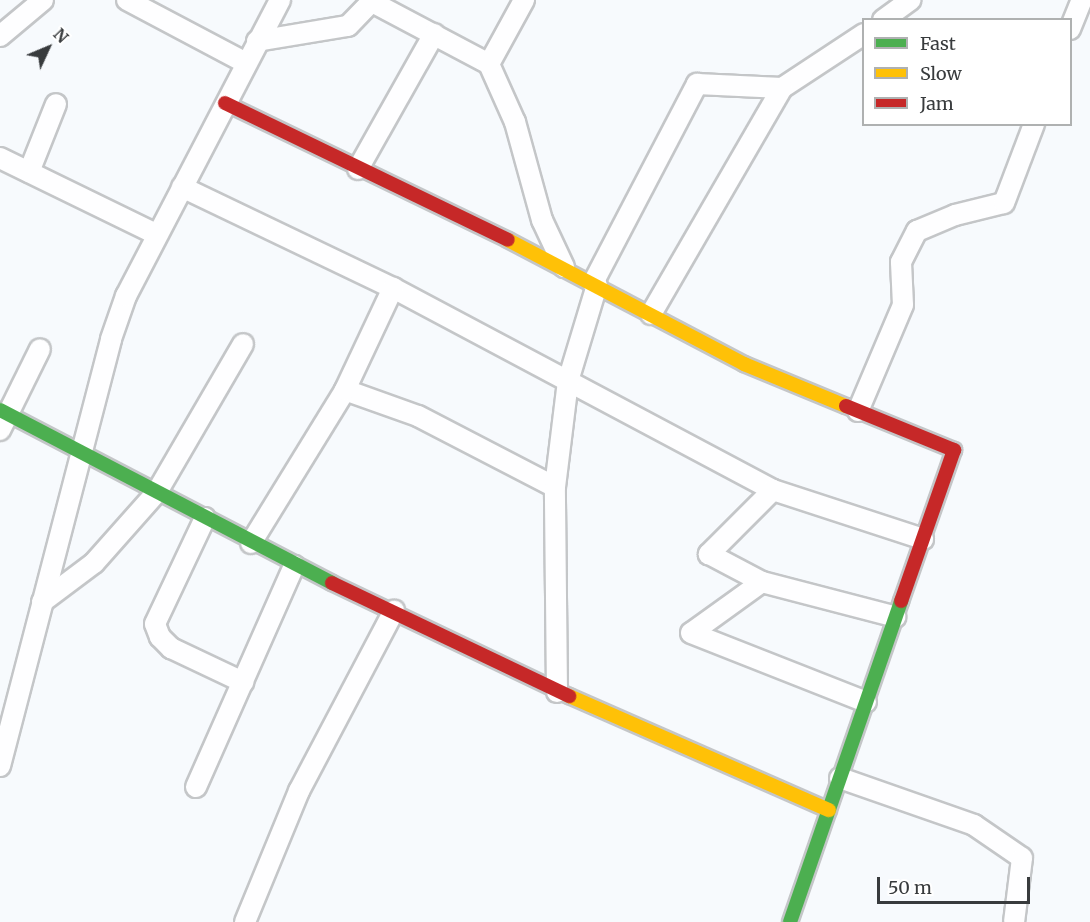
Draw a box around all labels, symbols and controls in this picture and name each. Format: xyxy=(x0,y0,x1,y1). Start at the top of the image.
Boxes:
north arrow xyxy=(18,18,78,78)
legend xyxy=(862,18,1072,126)
text: N xyxy=(49,24,73,47)
text: Fast xyxy=(920,32,956,55)
text: Slow xyxy=(920,62,962,85)
text: Jam xyxy=(920,92,954,115)
scale bar xyxy=(880,865,1033,903)
text: 50 m xyxy=(888,876,932,899)

